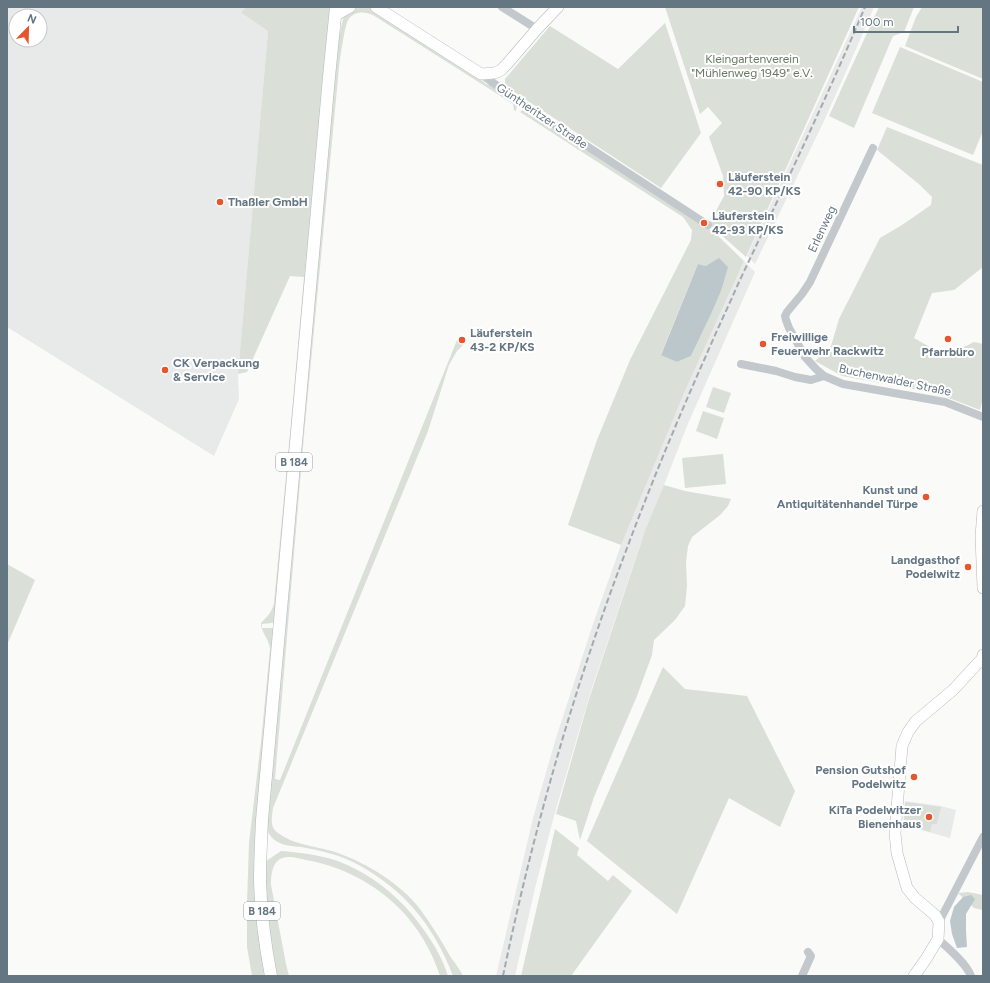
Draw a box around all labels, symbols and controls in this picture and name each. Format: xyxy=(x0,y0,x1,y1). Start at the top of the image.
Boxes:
north arrow xyxy=(8,8,48,48)
scale bar xyxy=(854,8,958,34)
text: N xyxy=(25,12,38,27)
text: 100 m xyxy=(860,15,894,29)
park label: Kleingartenverein "Mühlenweg 1949" e.V. xyxy=(691,52,813,80)
street label: Güntheritzer Straße xyxy=(494,80,590,152)
place label: Läuferstein 42-90 KP/KS xyxy=(728,170,801,198)
marker: Läuferstein 42-90 KP/KS xyxy=(715,179,725,189)
place label: Thaßler GmbH xyxy=(228,195,308,209)
marker: Thaßler GmbH xyxy=(215,197,225,207)
street label: Erlenweg xyxy=(805,203,839,255)
place label: Läuferstein 42-93 KP/KS xyxy=(712,209,784,237)
marker: Läuferstein 42-93 KP/KS xyxy=(699,218,709,228)
place label: Läuferstein 43-2 KP/KS xyxy=(470,326,535,354)
place label: Freiwillige Feuerwehr Rackwitz xyxy=(771,330,884,358)
marker: Pfarrbüro xyxy=(943,334,953,344)
marker: Läuferstein 43-2 KP/KS xyxy=(457,335,467,345)
marker: Freiwillige Feuerwehr Rackwitz xyxy=(758,339,768,349)
place label: Pfarrbüro xyxy=(922,345,974,359)
place label: CK Verpackung & Service xyxy=(173,356,259,384)
street label: Buchenwalder Straße xyxy=(838,361,953,399)
marker: CK Verpackung & Service xyxy=(160,365,170,375)
road number: B 184 xyxy=(276,453,312,471)
place label: Kunst und Antiquitätenhandel Türpe xyxy=(777,483,918,511)
marker: Kunst und Antiquitätenhandel Türpe xyxy=(921,492,931,502)
place label: Landgasthof Podelwitz xyxy=(891,553,960,581)
marker: Landgasthof Podelwitz xyxy=(963,562,973,572)
place label: Pension Gutshof Podelwitz xyxy=(815,763,906,791)
marker: Pension Gutshof Podelwitz xyxy=(909,772,919,782)
place label: KiTa Podelwitzer Bienenhaus xyxy=(829,803,921,831)
marker: KiTa Podelwitzer Bienenhaus xyxy=(924,812,934,822)
road number: B 184 xyxy=(244,902,280,920)

